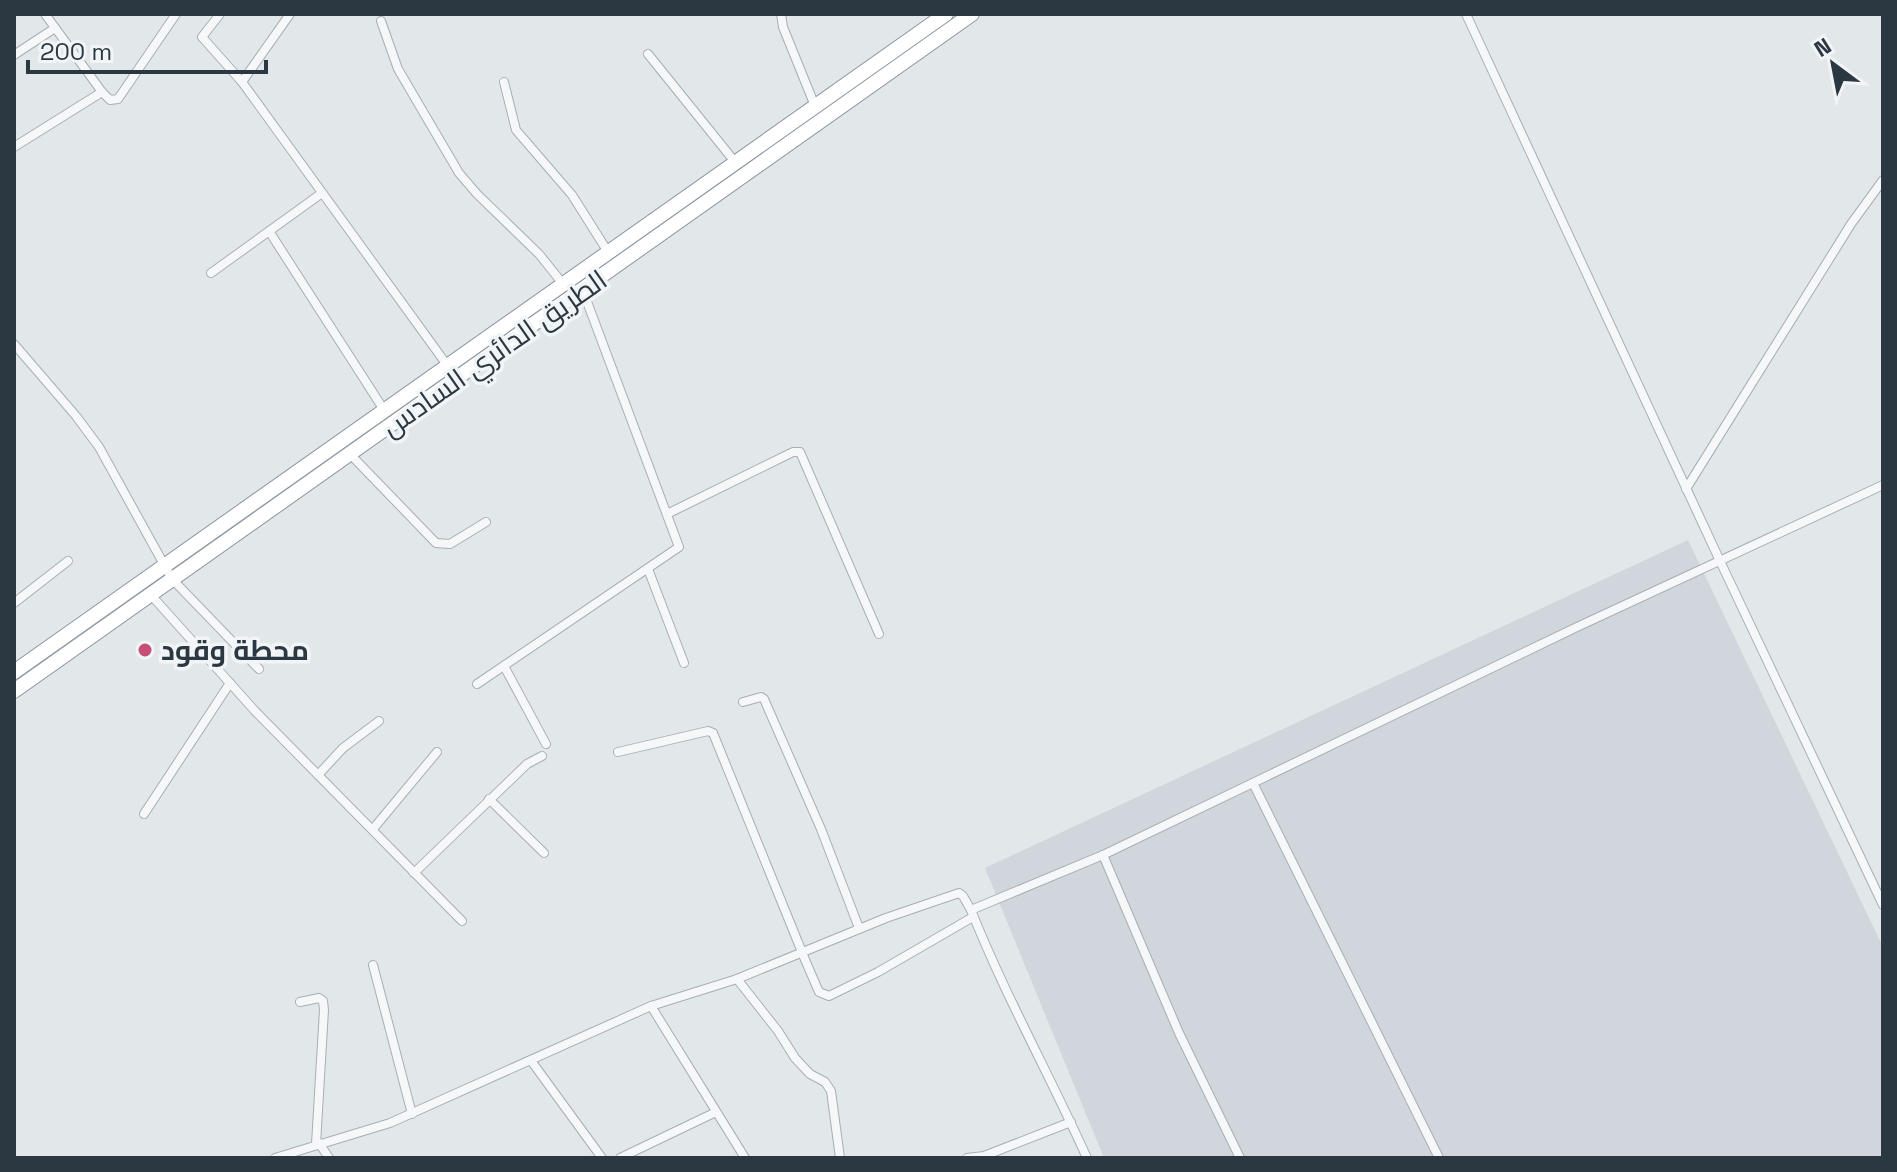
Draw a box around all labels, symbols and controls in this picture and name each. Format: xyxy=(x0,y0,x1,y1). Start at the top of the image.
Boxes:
scale bar xyxy=(28,24,266,74)
north arrow xyxy=(1793,24,1873,104)
text: N xyxy=(1809,31,1836,63)
text: 200 m xyxy=(40,36,112,67)
street label: الطريق الدائري السادس xyxy=(374,262,616,448)
place label: محطة وقود xyxy=(161,632,309,668)
marker: محطة وقود xyxy=(136,641,154,659)

